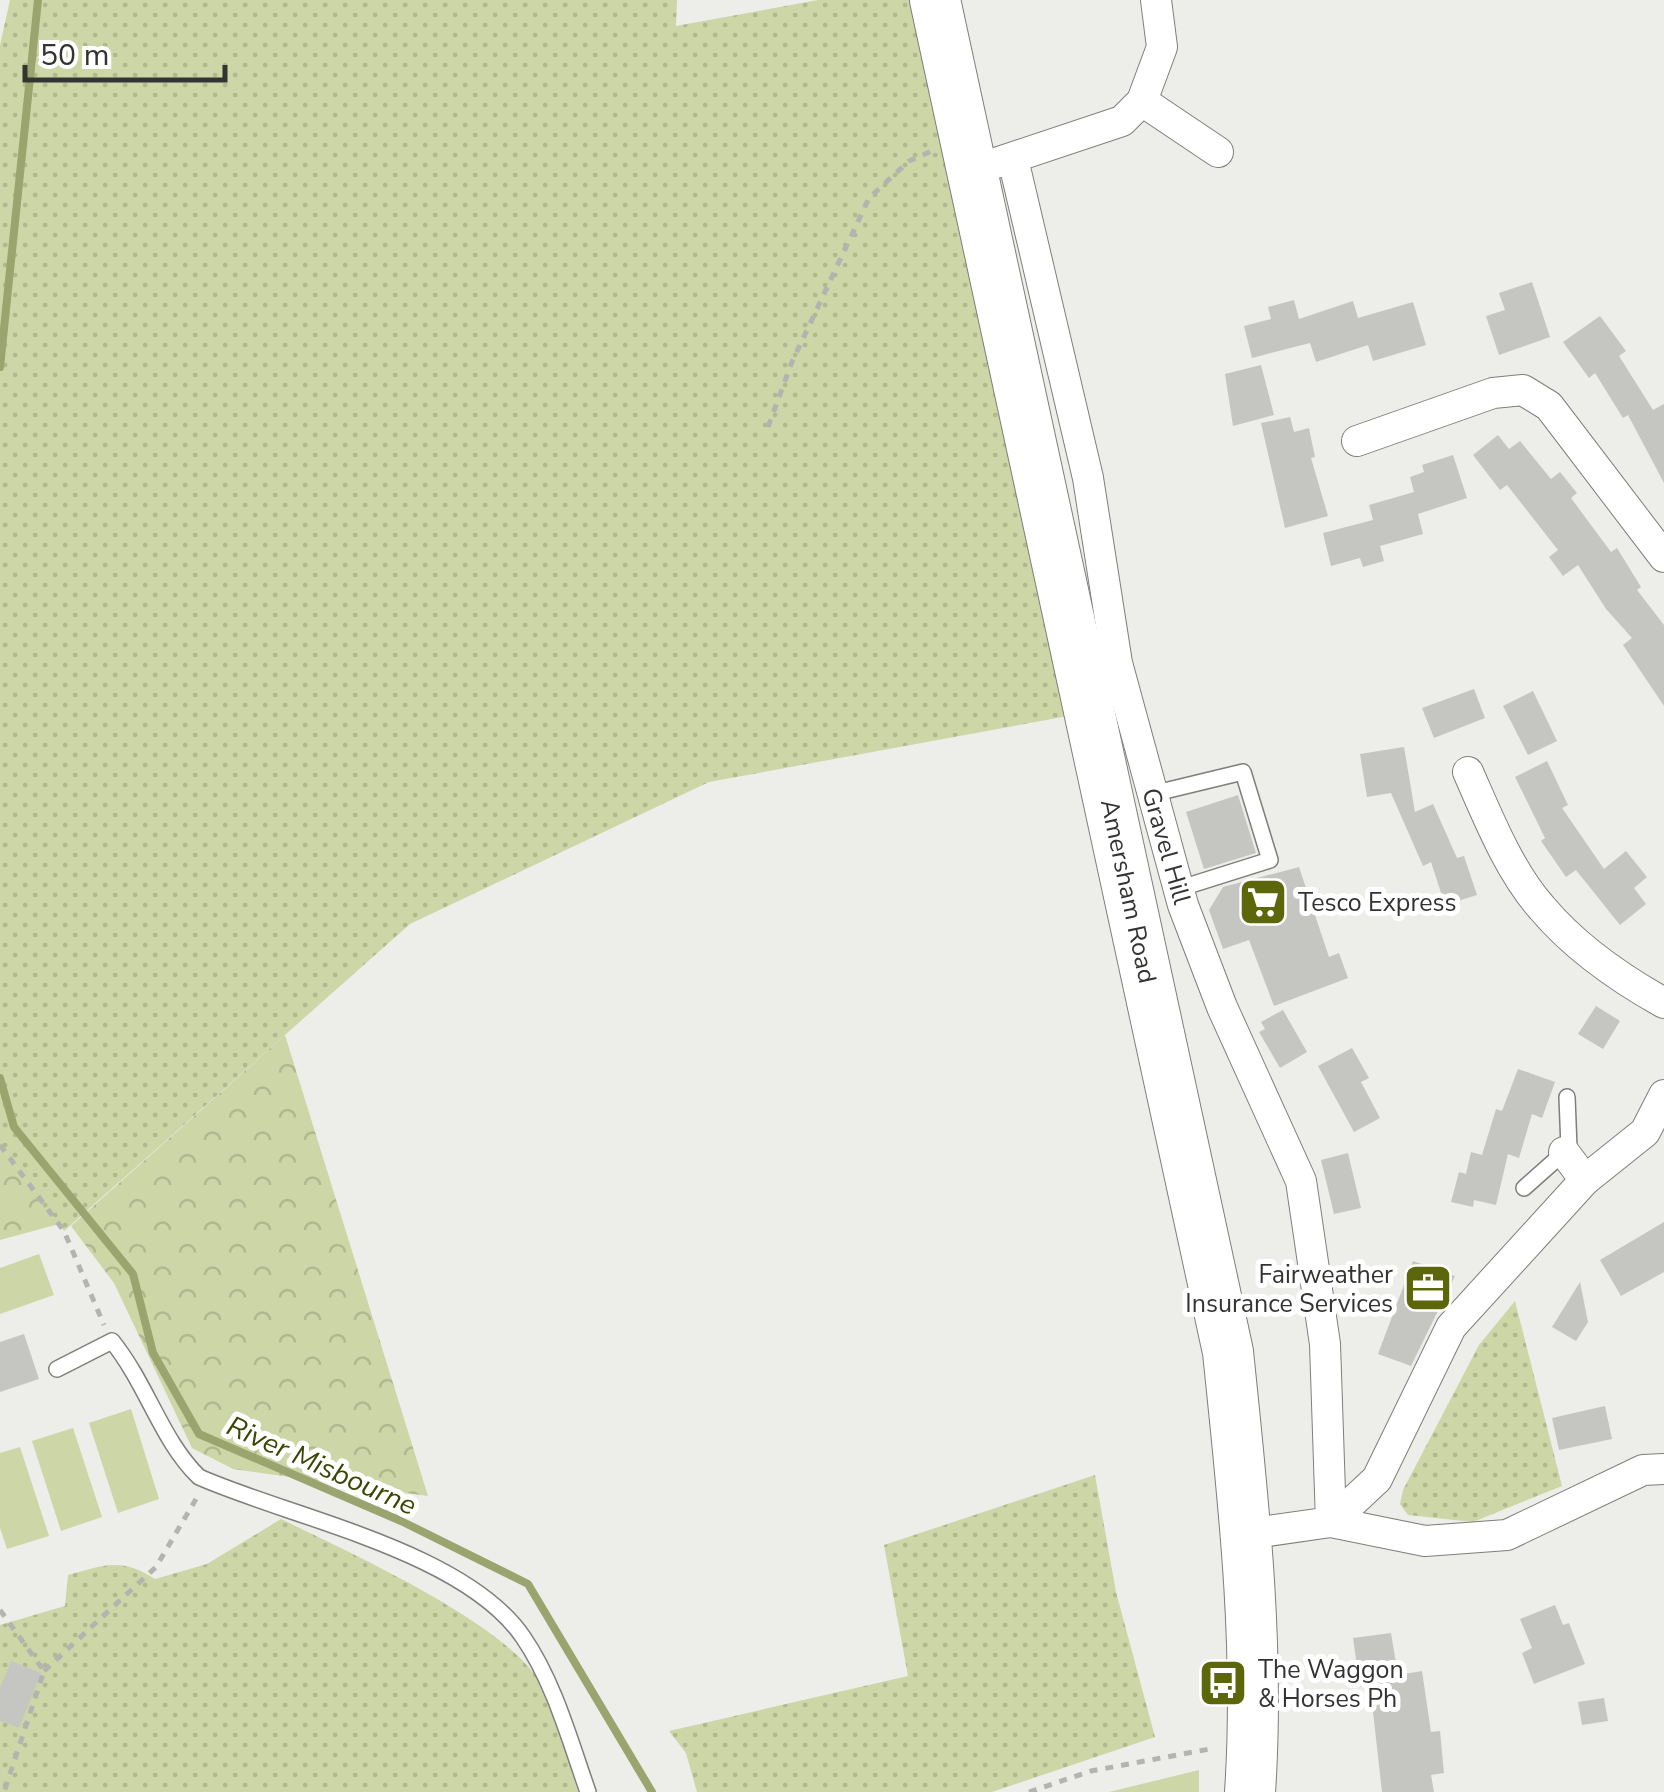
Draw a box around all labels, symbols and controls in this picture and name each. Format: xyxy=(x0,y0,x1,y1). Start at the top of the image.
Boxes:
scale bar xyxy=(25,20,225,82)
text: 50 m xyxy=(40,35,109,76)
street label: Gravel Hill xyxy=(1133,784,1199,909)
street label: Amersham Road xyxy=(1092,796,1164,986)
supermarket icon: Tesco Express xyxy=(1237,876,1289,928)
place label: Tesco Express xyxy=(1298,886,1457,920)
place label: Fairweather Insurance Services xyxy=(1185,1258,1393,1321)
office icon: Fairweather Insurance Services xyxy=(1402,1262,1454,1314)
water label: River Misbourne xyxy=(221,1407,423,1525)
place label: The Waggon & Horses Ph xyxy=(1258,1653,1404,1716)
bus stop icon: The Waggon & Horses Ph xyxy=(1197,1657,1249,1709)

